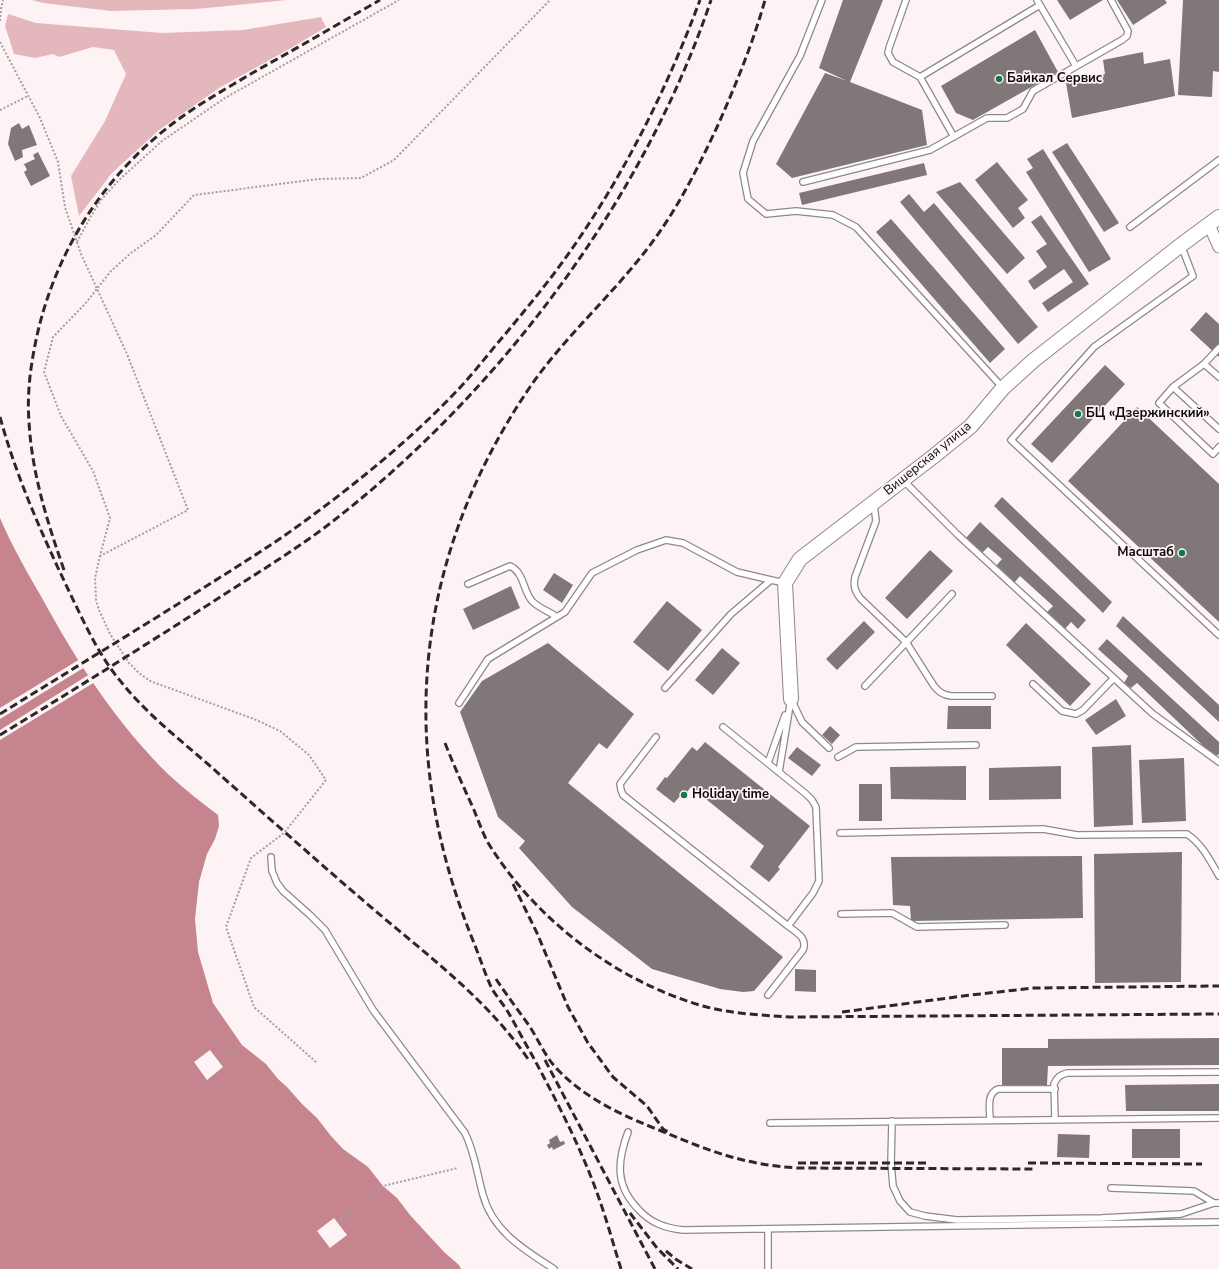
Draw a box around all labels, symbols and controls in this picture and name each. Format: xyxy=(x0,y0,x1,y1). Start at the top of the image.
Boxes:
place label: Байкал Сервис xyxy=(1007,71,1102,87)
marker: Байкал Сервис xyxy=(994,74,1004,84)
place label: БЦ «Дзержинский» xyxy=(1086,406,1210,422)
marker: БЦ «Дзержинский» xyxy=(1073,409,1083,419)
street label: Вишерская улица xyxy=(881,419,975,499)
place label: Масштаб xyxy=(1117,545,1174,561)
marker: Масштаб xyxy=(1177,548,1187,558)
place label: Holiday time xyxy=(692,787,769,803)
marker: Holiday time xyxy=(679,790,689,800)

